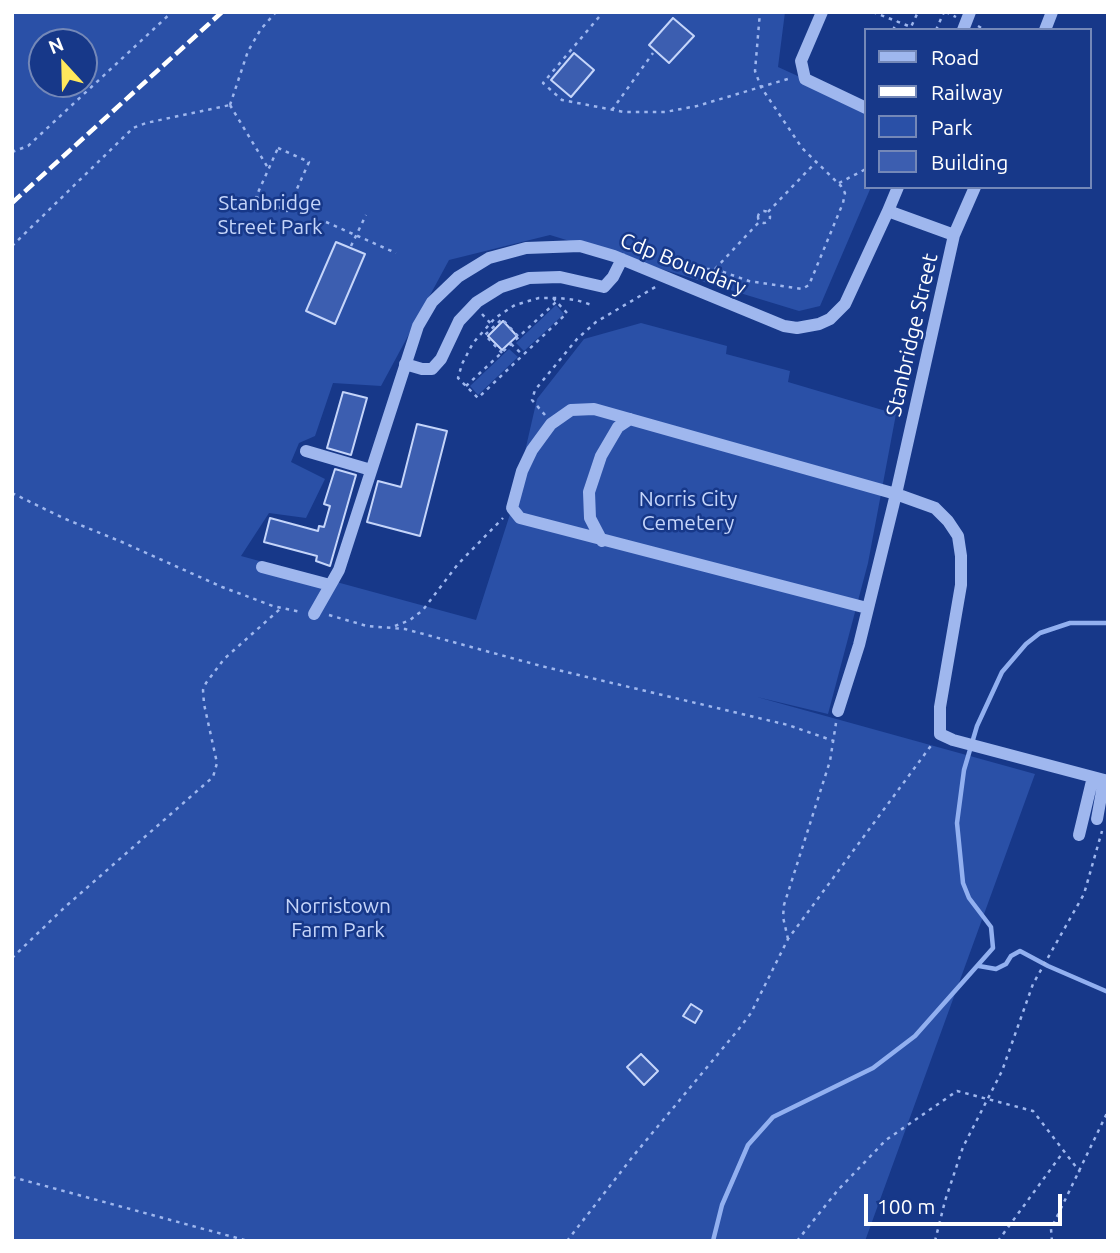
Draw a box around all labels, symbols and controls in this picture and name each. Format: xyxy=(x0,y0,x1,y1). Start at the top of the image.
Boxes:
north arrow xyxy=(28,28,98,98)
legend xyxy=(864,28,1092,189)
text: N xyxy=(45,33,67,58)
text: Road xyxy=(931,45,979,69)
text: Railway xyxy=(931,80,1003,104)
text: Park xyxy=(931,115,973,139)
text: Building xyxy=(931,150,1008,174)
park label: Stanbridge Street Park xyxy=(217,190,323,240)
street label: Cdp Boundary xyxy=(616,227,750,301)
street label: Stanbridge Street xyxy=(881,251,943,419)
park label: Norris City Cemetery xyxy=(639,486,737,536)
park label: Norristown Farm Park xyxy=(285,893,391,943)
scale bar xyxy=(868,1180,1066,1224)
text: 100 m xyxy=(877,1194,935,1218)

